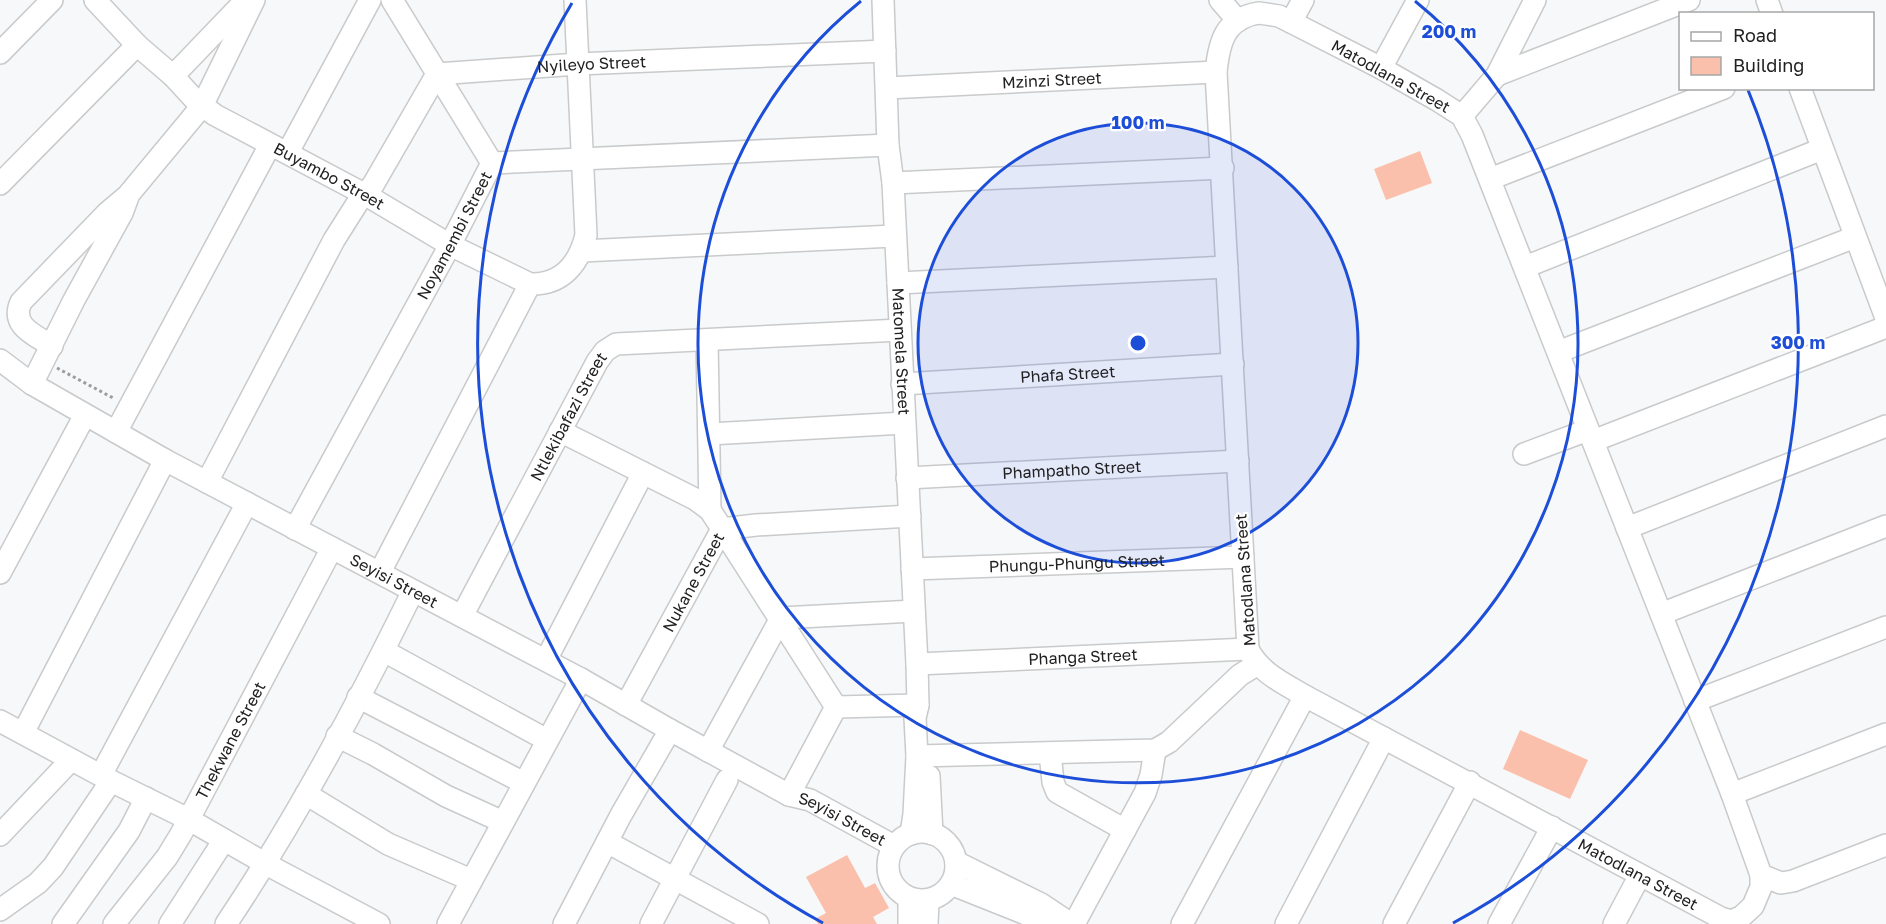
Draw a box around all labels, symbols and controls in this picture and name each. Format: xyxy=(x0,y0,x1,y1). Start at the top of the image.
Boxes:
legend xyxy=(1679,12,1874,90)
text: 200 m xyxy=(1422,20,1476,42)
text: Road xyxy=(1733,24,1777,46)
street label: Matodlana Street xyxy=(1328,35,1454,117)
street label: Nyileyo Street xyxy=(536,51,646,77)
text: Building xyxy=(1733,54,1804,76)
street label: Mzinzi Street xyxy=(1001,68,1102,92)
text: 100 m xyxy=(1112,111,1164,133)
street label: Buyambo Street xyxy=(270,138,388,214)
street label: Noyamembi Street xyxy=(412,168,496,303)
street label: Matomela Street xyxy=(888,287,915,416)
text: 300 m xyxy=(1771,331,1825,353)
centre of rings xyxy=(1128,333,1148,353)
street label: Ntlekibafazi Street xyxy=(526,348,611,484)
street label: Phafa Street xyxy=(1020,361,1116,387)
street label: Phampatho Street xyxy=(1002,456,1142,483)
street label: Matodlana Street xyxy=(1230,513,1260,647)
street label: Nukane Street xyxy=(658,529,728,635)
street label: Seyisi Street xyxy=(347,549,441,612)
street label: Phungu-Phungu Street xyxy=(988,550,1165,576)
street label: Phanga Street xyxy=(1028,644,1138,669)
street label: Thekwane Street xyxy=(191,678,270,803)
street label: Seyisi Street xyxy=(797,788,890,850)
street label: Matodlana Street xyxy=(1575,834,1701,914)

